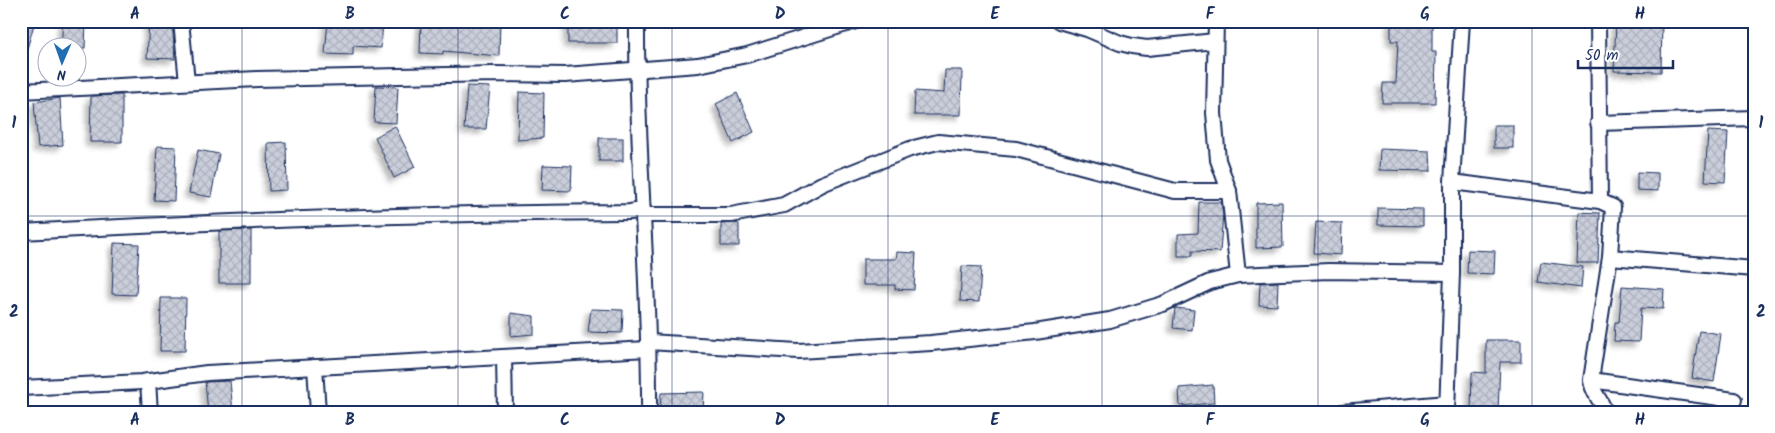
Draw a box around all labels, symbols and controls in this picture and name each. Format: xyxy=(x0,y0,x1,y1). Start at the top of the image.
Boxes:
text: A xyxy=(130,2,140,27)
text: B xyxy=(345,2,355,27)
text: C xyxy=(560,2,570,27)
text: D xyxy=(775,2,786,27)
text: E xyxy=(991,2,1001,27)
text: F xyxy=(1206,2,1216,27)
text: G xyxy=(1420,2,1430,27)
text: H xyxy=(1635,2,1645,27)
north arrow xyxy=(38,38,88,88)
scale bar xyxy=(1578,38,1672,70)
text: 50 m xyxy=(1585,44,1619,68)
text: N xyxy=(57,63,66,85)
text: 1 xyxy=(12,111,17,136)
text: 1 xyxy=(1759,111,1764,136)
text: 2 xyxy=(9,300,19,325)
text: 2 xyxy=(1756,300,1766,325)
text: A xyxy=(130,408,140,433)
text: B xyxy=(345,408,355,433)
text: C xyxy=(560,408,570,433)
text: D xyxy=(775,408,786,433)
text: E xyxy=(991,408,1001,433)
text: F xyxy=(1206,408,1216,433)
text: G xyxy=(1420,408,1430,433)
text: H xyxy=(1635,408,1645,433)

